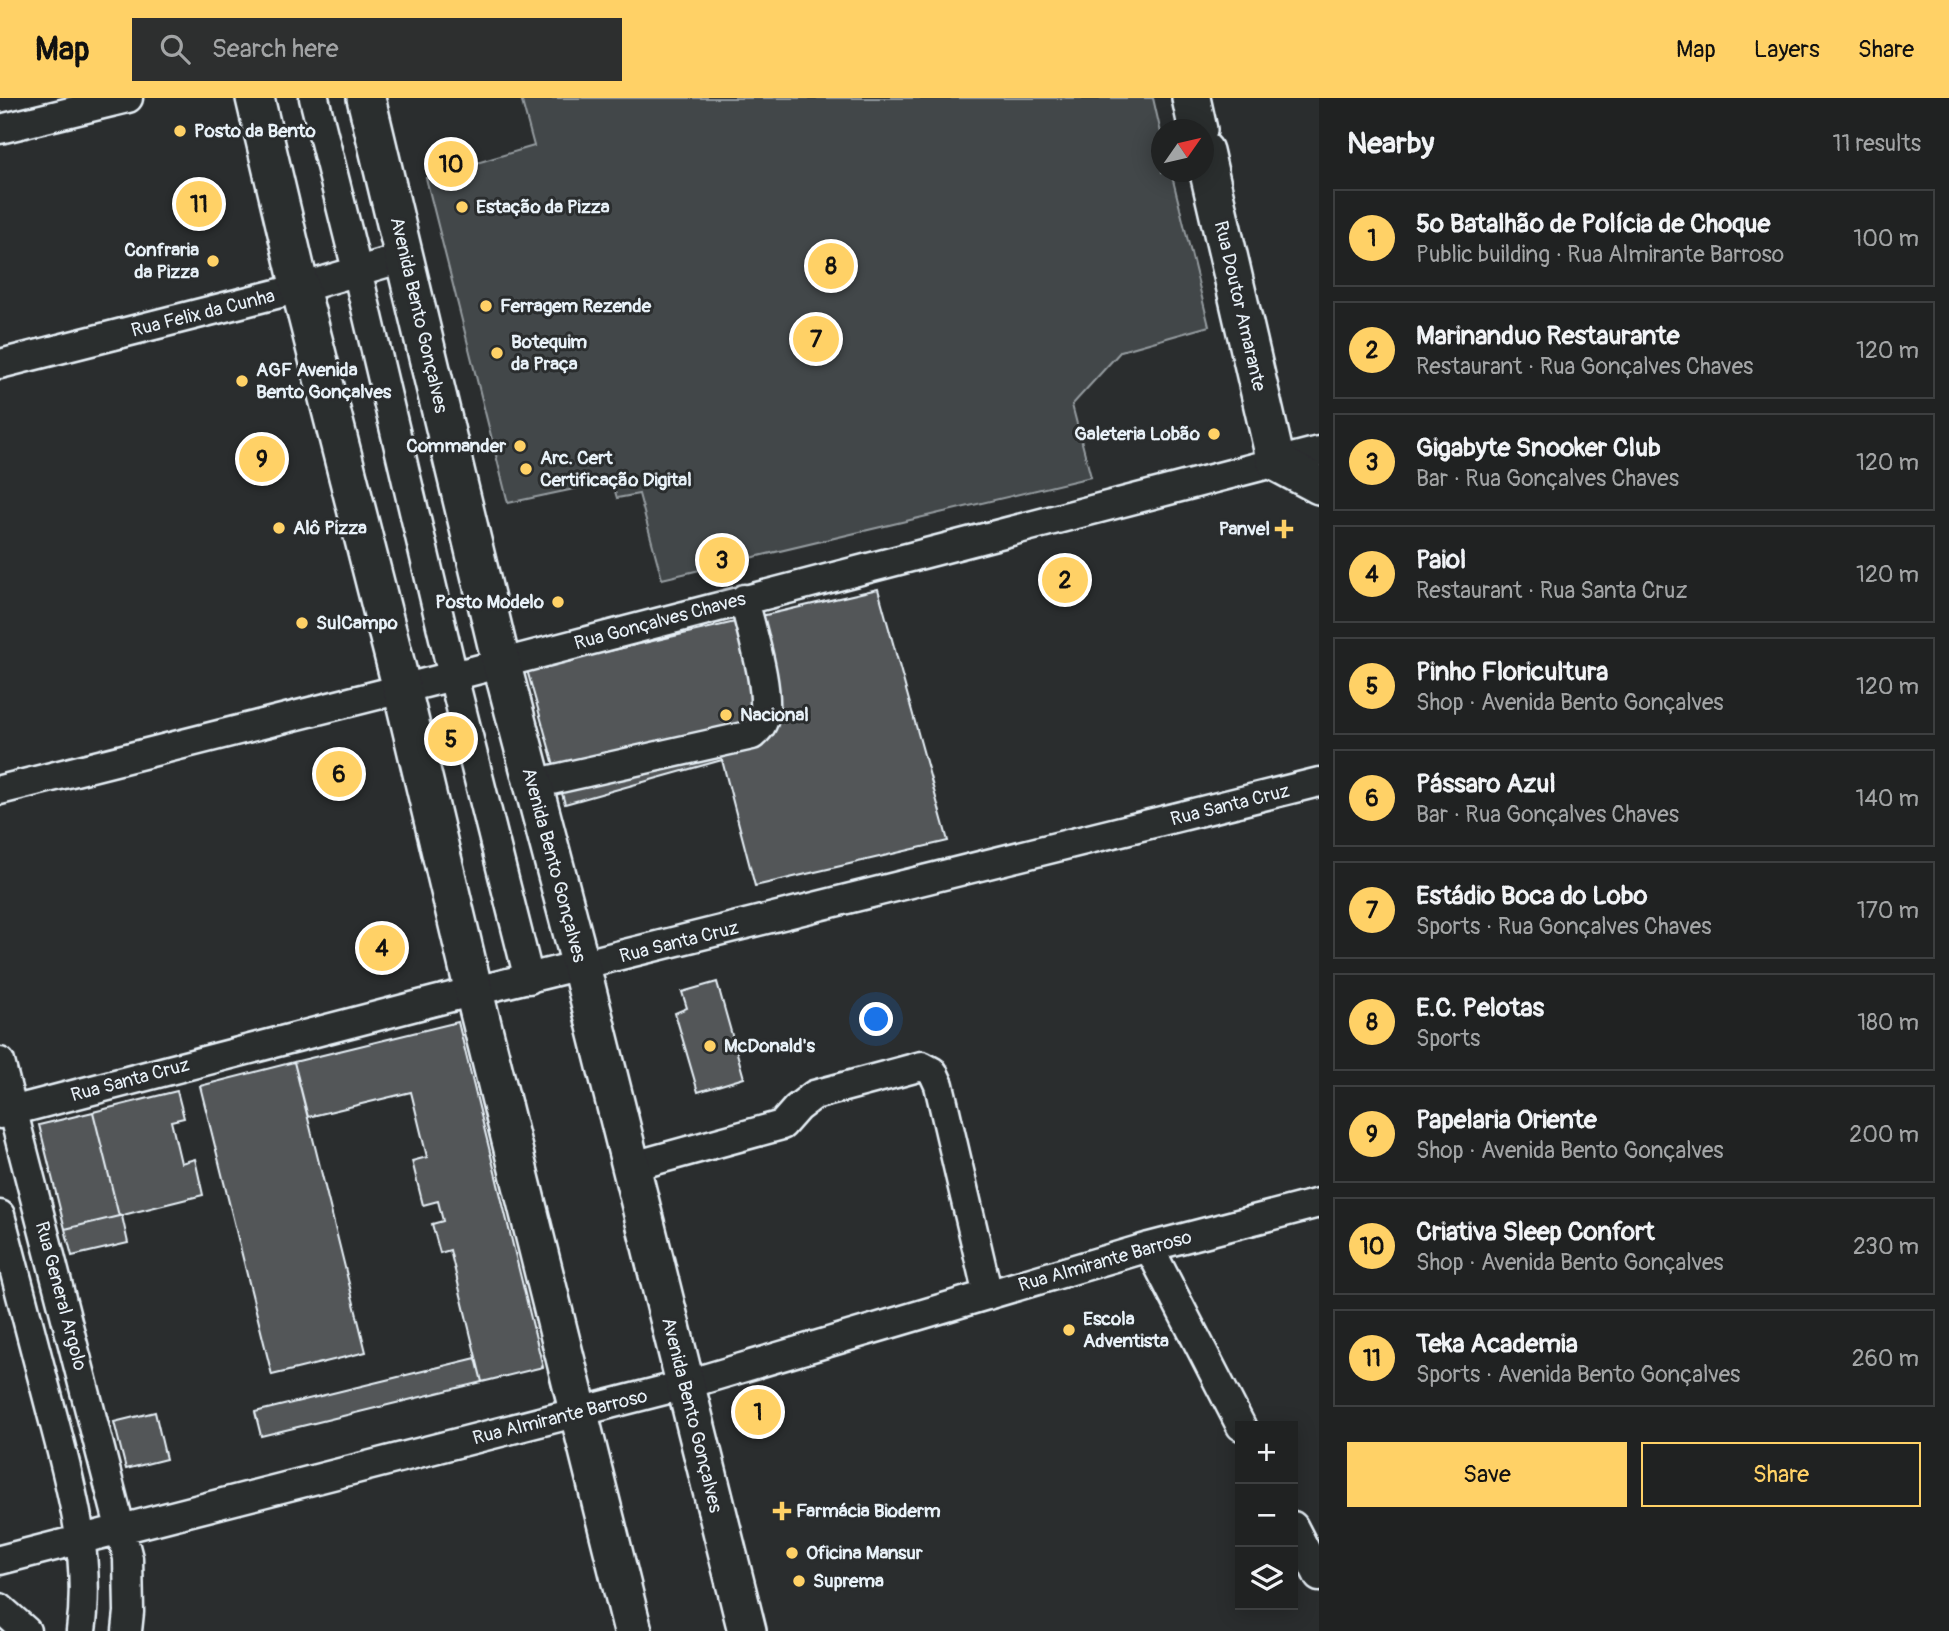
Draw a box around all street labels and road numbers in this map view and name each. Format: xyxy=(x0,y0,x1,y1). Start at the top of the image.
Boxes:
street label: Avenida Bento Gonçalves xyxy=(385,215,453,416)
street label: Rua Doutor Amarante xyxy=(1209,218,1271,394)
street label: Rua Felix da Cunha xyxy=(129,283,278,342)
street label: Rua Gonçalves Chaves xyxy=(572,586,749,655)
street label: Avenida Bento Gonçalves xyxy=(516,765,592,965)
street label: Rua Santa Cruz xyxy=(1168,779,1292,831)
street label: Rua Santa Cruz xyxy=(617,916,741,968)
street label: Rua Santa Cruz xyxy=(68,1053,192,1107)
street label: Rua General Argolo xyxy=(30,1219,92,1373)
street label: Rua Almirante Barroso xyxy=(1016,1225,1194,1297)
street label: Avenida Bento Gonçalves xyxy=(656,1315,728,1516)
street label: Rua Almirante Barroso xyxy=(470,1384,650,1450)

